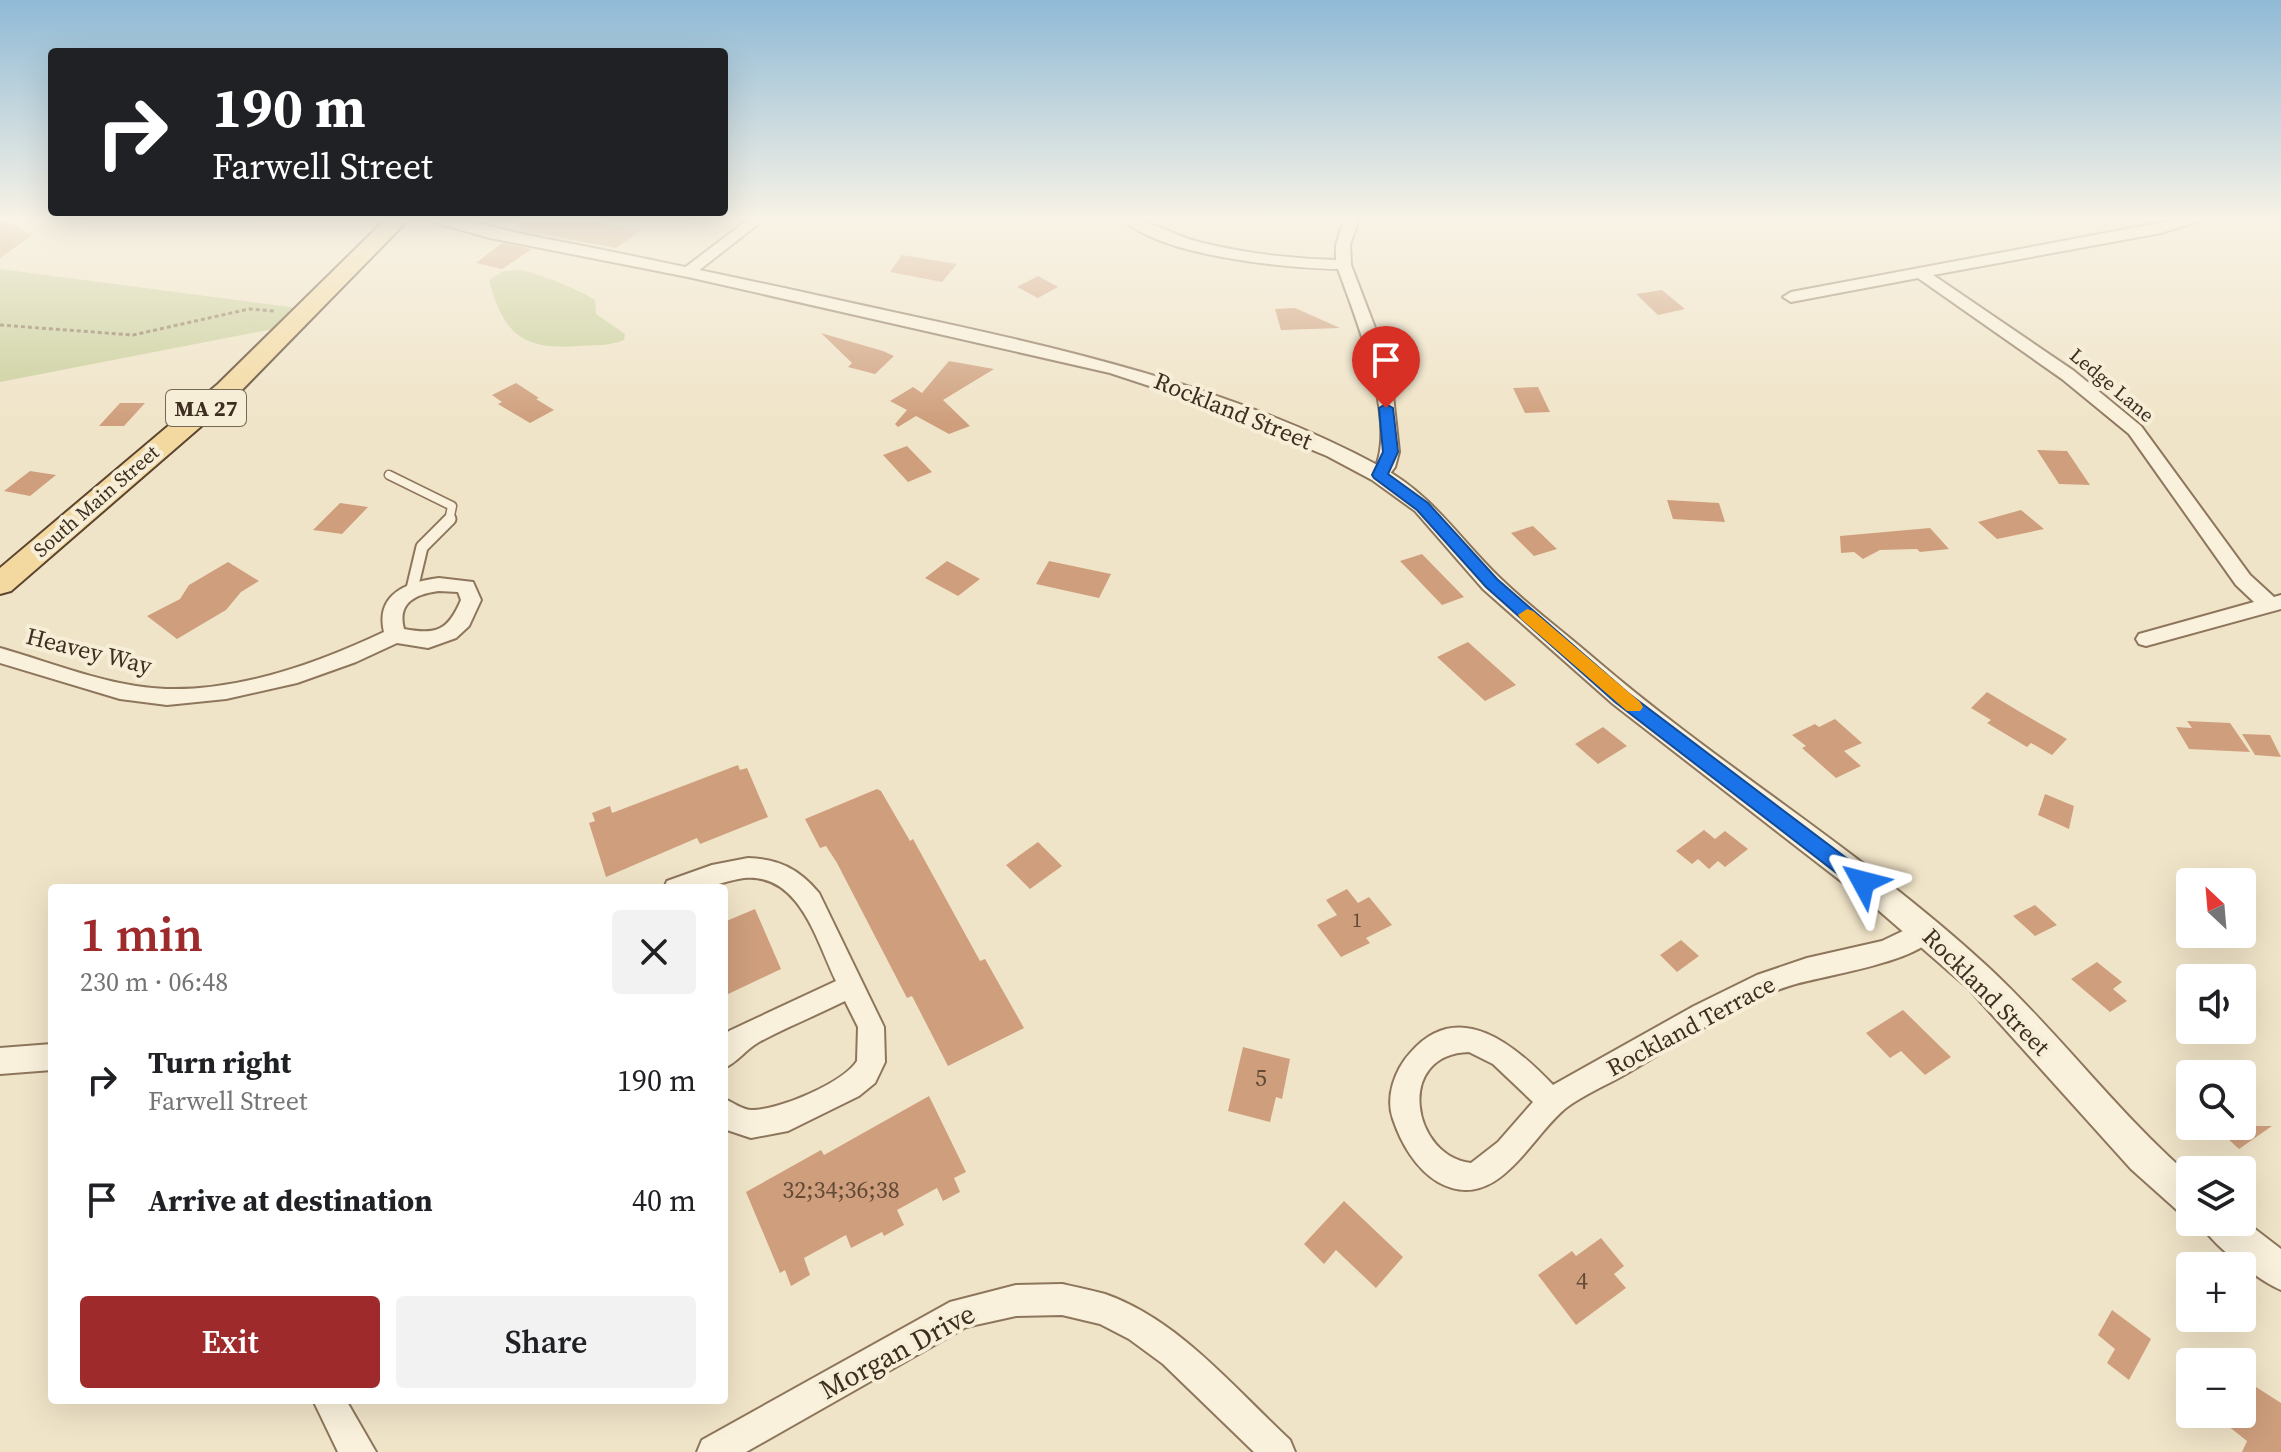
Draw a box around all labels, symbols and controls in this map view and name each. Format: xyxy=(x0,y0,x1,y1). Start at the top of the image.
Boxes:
text: 190 m xyxy=(212,69,366,146)
icon: right xyxy=(80,80,184,184)
text: Farwell Street xyxy=(212,142,433,191)
pin xyxy=(1352,326,1420,408)
icon: arrive xyxy=(1364,338,1408,382)
street label: Ledge Lane xyxy=(2064,341,2160,429)
street label: Rockland Street xyxy=(1149,364,1317,457)
road number: MA 27 xyxy=(166,390,246,426)
street label: South Main Street xyxy=(27,438,165,563)
street label: Heavey Way xyxy=(23,619,156,682)
position arrow xyxy=(1821,840,1905,924)
north arrow xyxy=(2176,868,2256,948)
map controls xyxy=(2176,868,2256,1428)
text: 1 min xyxy=(80,901,203,967)
house number: 1 xyxy=(1352,906,1362,934)
button: close xyxy=(612,910,696,994)
street label: Rockland Street xyxy=(1915,921,2058,1063)
text: 230 m · 06:48 xyxy=(80,964,228,1000)
button: sound xyxy=(2176,964,2256,1044)
street label: Rockland Terrace xyxy=(1601,967,1781,1084)
text: Turn right xyxy=(148,1042,291,1083)
icon: right xyxy=(80,1058,124,1102)
text: 190 m xyxy=(617,1060,696,1101)
button: search xyxy=(2176,1060,2256,1140)
house number: 5 xyxy=(1255,1061,1267,1094)
text: Farwell Street xyxy=(148,1083,307,1119)
button: layers xyxy=(2176,1156,2256,1236)
house number: 32;34;36;38 xyxy=(782,1173,900,1206)
icon: arrive xyxy=(80,1178,124,1222)
text: Arrive at destination xyxy=(148,1180,433,1221)
text: 40 m xyxy=(632,1180,696,1221)
button: + xyxy=(2176,1252,2256,1332)
house number: 4 xyxy=(1576,1264,1588,1297)
street label: Morgan Drive xyxy=(813,1294,981,1408)
button: Exit xyxy=(80,1296,380,1388)
button: Share xyxy=(396,1296,696,1388)
button: − xyxy=(2176,1348,2256,1428)

